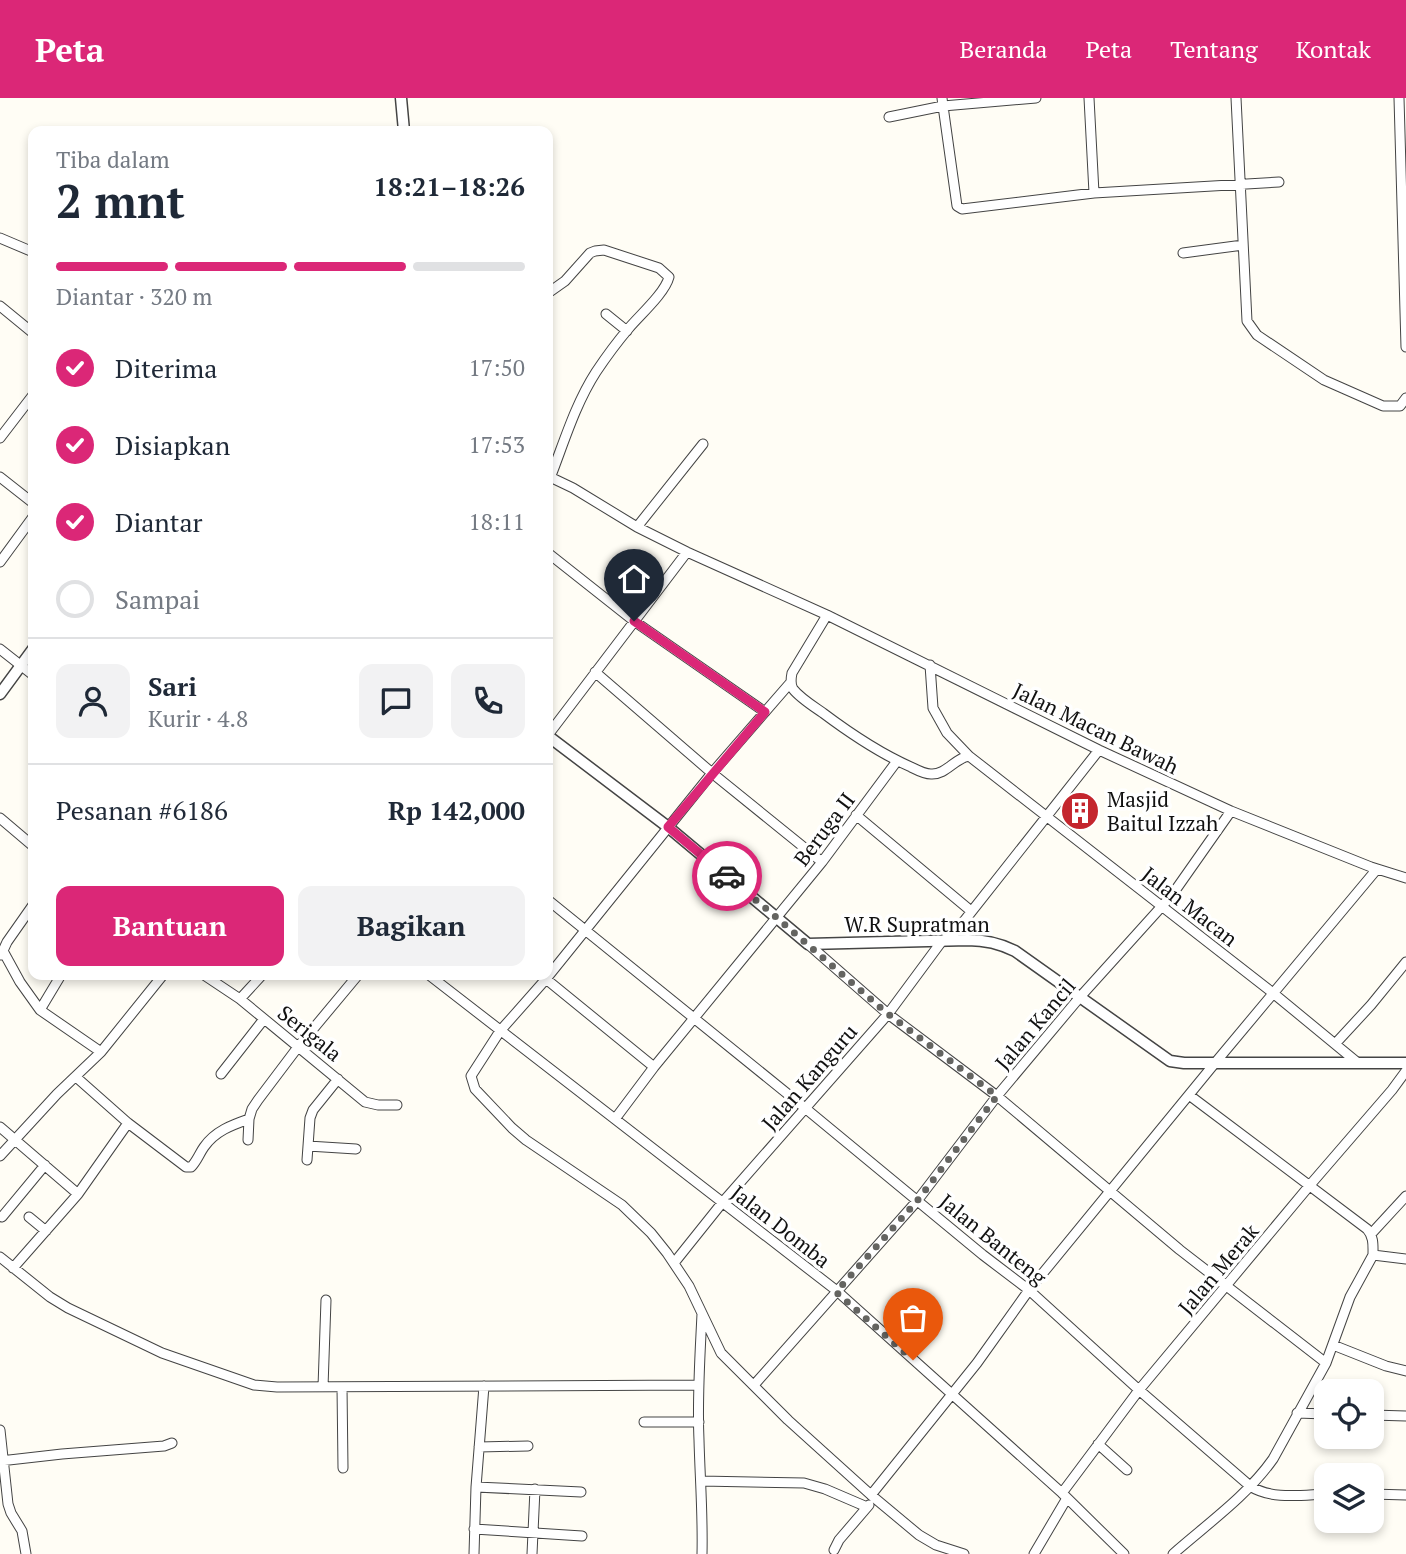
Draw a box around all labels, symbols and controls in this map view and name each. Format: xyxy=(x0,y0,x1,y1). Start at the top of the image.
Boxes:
text: Peta xyxy=(35,28,104,71)
text: Beranda xyxy=(960,33,1047,65)
text: Peta xyxy=(1085,33,1132,65)
text: Tentang xyxy=(1170,33,1258,65)
text: Kontak xyxy=(1296,33,1371,65)
text: Tiba dalam xyxy=(56,144,170,175)
text: 18:21–18:26 xyxy=(373,169,525,203)
text: 2 mnt xyxy=(56,170,185,231)
text: Diantar · 320 m xyxy=(56,281,212,312)
icon: check xyxy=(56,349,94,387)
text: Diterima xyxy=(115,351,217,385)
text: 17:50 xyxy=(468,352,525,383)
icon: check xyxy=(56,426,94,464)
text: Disiapkan xyxy=(115,428,230,462)
text: 17:53 xyxy=(468,429,525,460)
icon: check xyxy=(56,503,94,541)
text: Diantar xyxy=(115,505,203,539)
text: 18:11 xyxy=(468,506,525,537)
pin xyxy=(604,549,664,621)
icon: home xyxy=(615,560,653,598)
text: Sampai xyxy=(115,582,200,616)
button: person xyxy=(56,664,130,738)
button: chat xyxy=(359,664,433,738)
button: phone xyxy=(451,664,525,738)
text: Sari xyxy=(148,669,197,703)
street label: Jalan Macan Bawah xyxy=(1009,676,1183,780)
text: Kurir · 4.8 xyxy=(148,703,248,734)
place label: Masjid Baitul Izzah xyxy=(1107,785,1218,837)
street label: Beruga II xyxy=(787,787,861,871)
building icon: Masjid Baitul Izzah xyxy=(1059,790,1101,832)
text: Pesanan #6186 xyxy=(56,793,228,827)
text: Rp 142,000 xyxy=(388,793,525,827)
courier xyxy=(692,841,762,911)
icon: car xyxy=(708,857,746,895)
street label: Jalan Macan xyxy=(1136,860,1244,952)
button: Bantuan xyxy=(56,886,284,966)
button: Bagikan xyxy=(298,886,525,966)
street label: W.R Supratman xyxy=(844,910,990,938)
street label: Jalan Kancil xyxy=(988,972,1082,1076)
street label: Serigala xyxy=(272,999,348,1068)
street label: Jalan Kanguru xyxy=(755,1018,863,1136)
street label: Jalan Domba xyxy=(726,1178,837,1274)
street label: Jalan Banteng xyxy=(934,1187,1053,1291)
street label: Jalan Merak xyxy=(1172,1218,1264,1320)
pin xyxy=(883,1288,943,1360)
icon: bag xyxy=(894,1299,932,1337)
map controls xyxy=(1314,1379,1384,1533)
button: locate xyxy=(1314,1379,1384,1449)
button: layers xyxy=(1314,1463,1384,1533)

